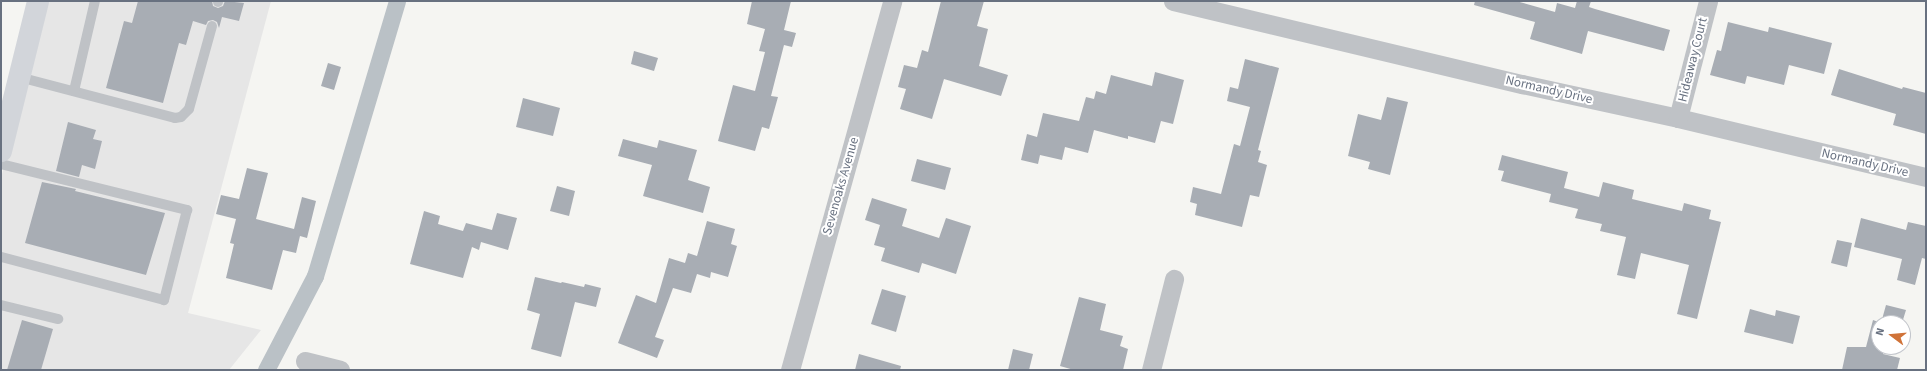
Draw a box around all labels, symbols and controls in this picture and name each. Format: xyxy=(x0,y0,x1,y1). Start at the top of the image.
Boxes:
street label: Hideaway Court xyxy=(1675,16,1711,104)
street label: Normandy Drive xyxy=(1504,72,1594,108)
street label: Sevenoaks Avenue xyxy=(820,135,862,237)
street label: Normandy Drive xyxy=(1820,145,1910,181)
north arrow xyxy=(1871,315,1911,355)
text: N xyxy=(1872,326,1888,337)

